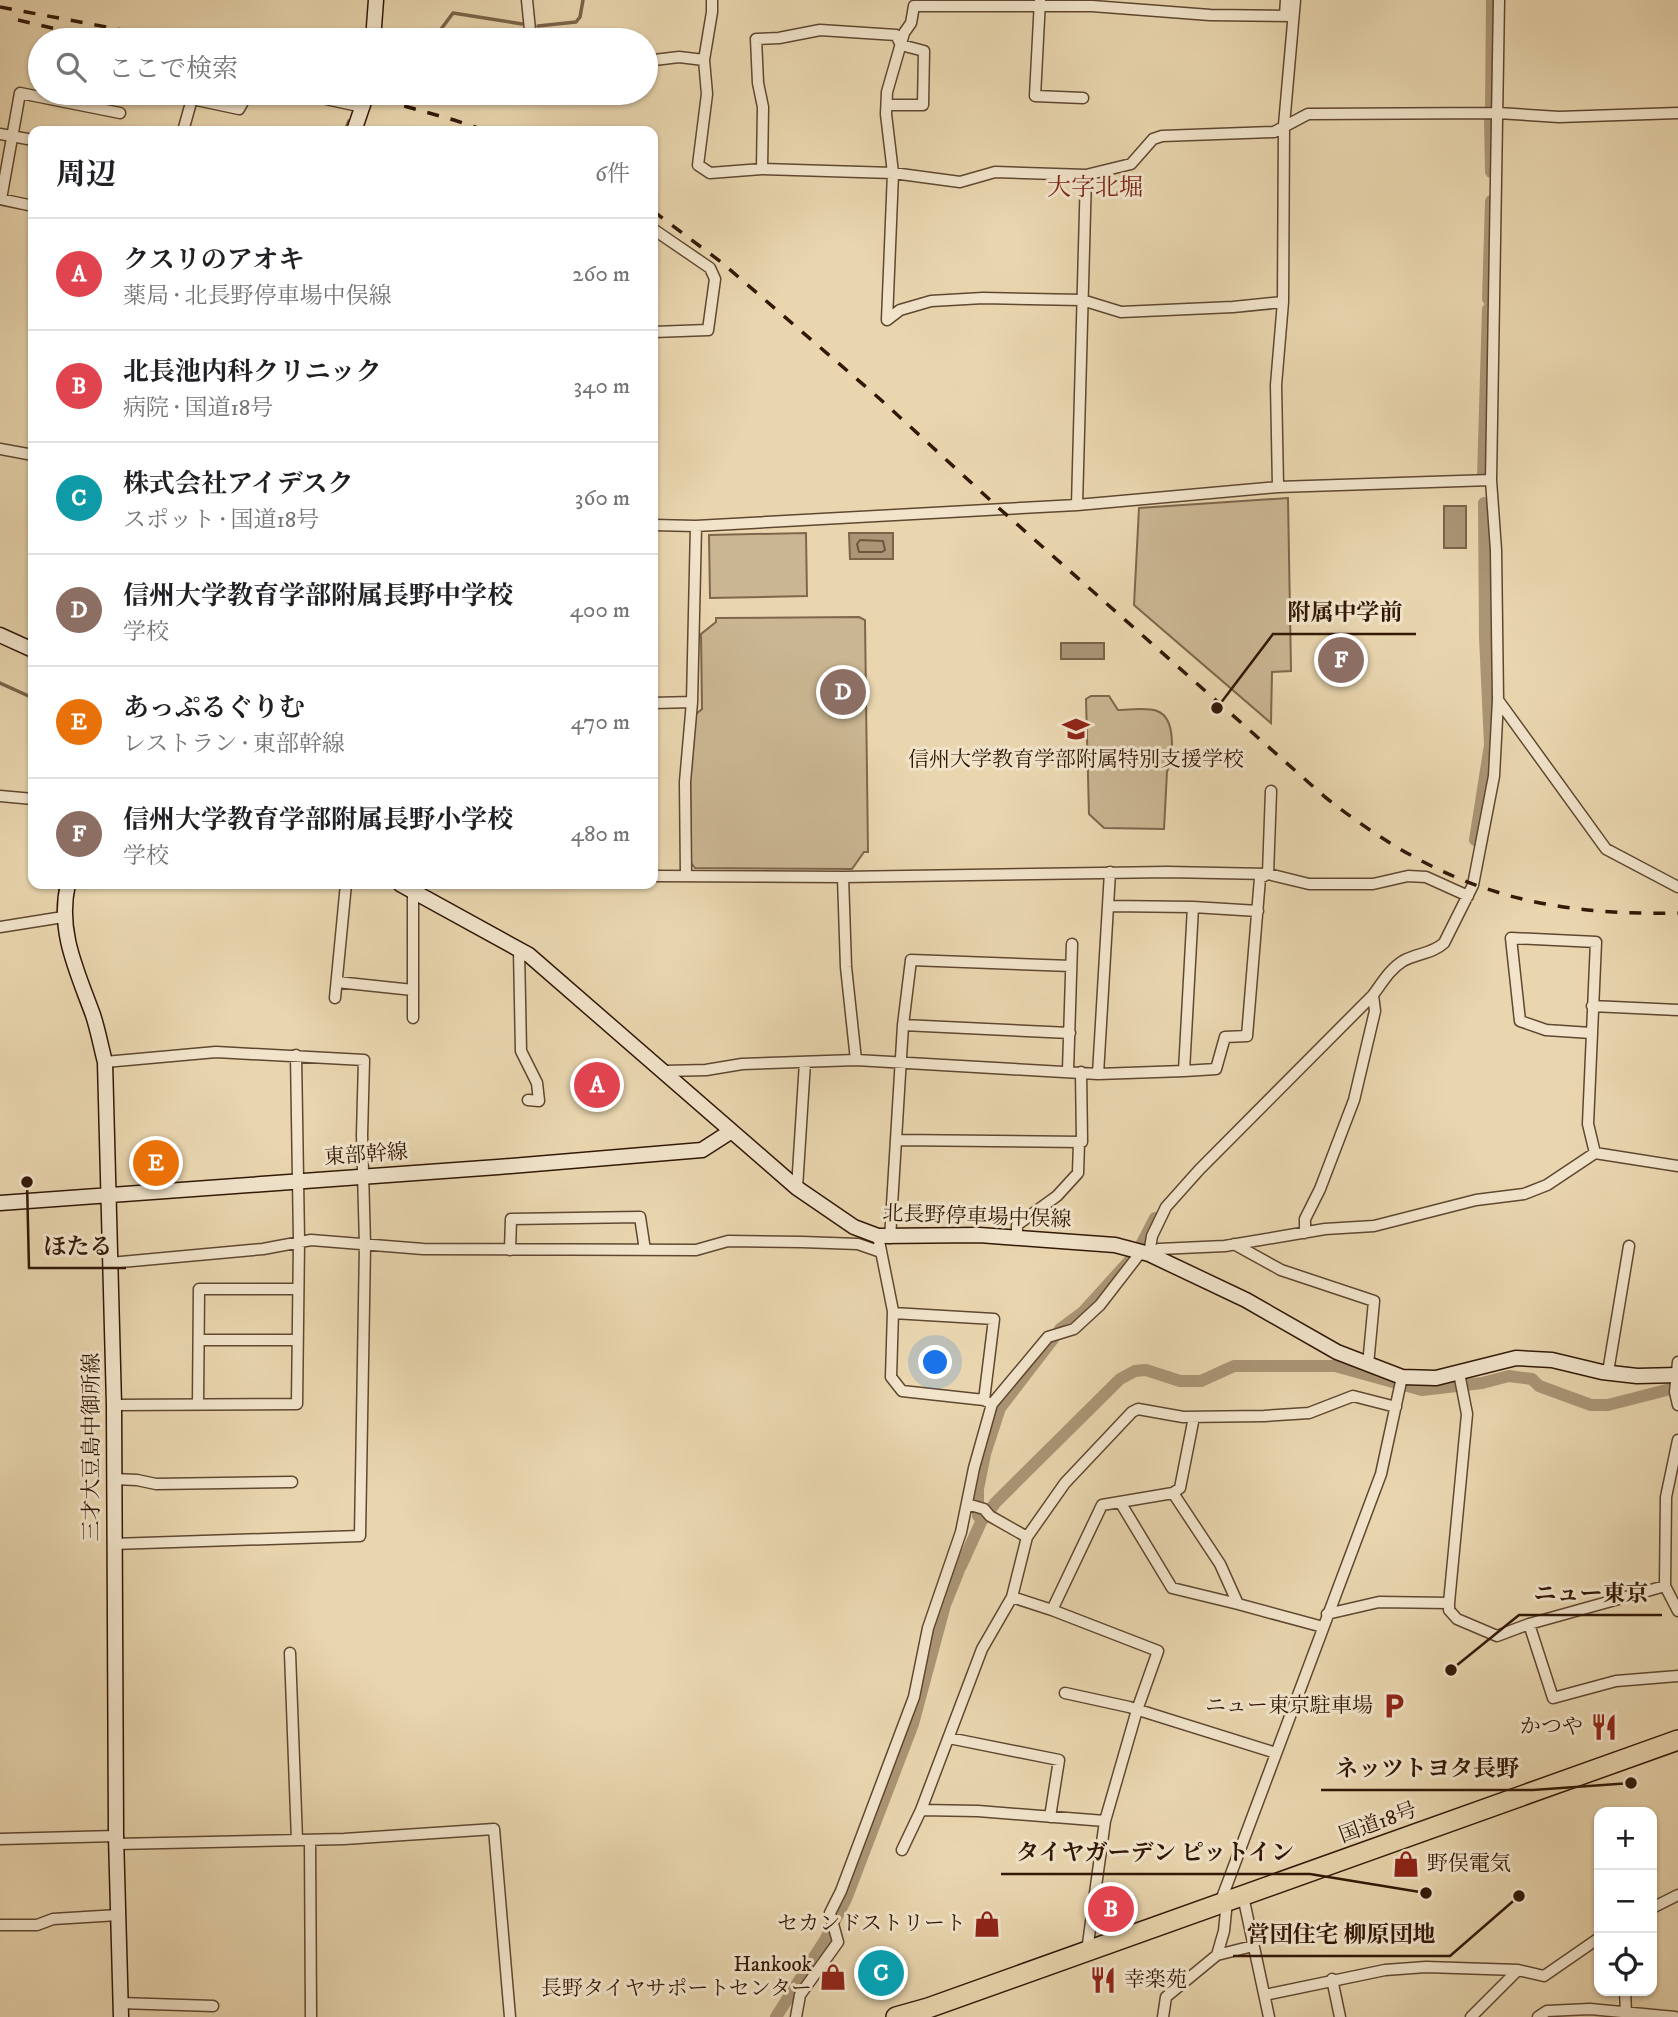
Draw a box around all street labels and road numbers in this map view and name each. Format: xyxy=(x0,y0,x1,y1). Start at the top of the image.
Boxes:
street label: 東部幹線 xyxy=(323,1139,409,1171)
street label: 北長野停車場中俣線 xyxy=(882,1201,1072,1233)
street label: 三才大豆島中御所線 xyxy=(79,1353,105,1542)
street label: 国道18号 xyxy=(1335,1797,1421,1849)

